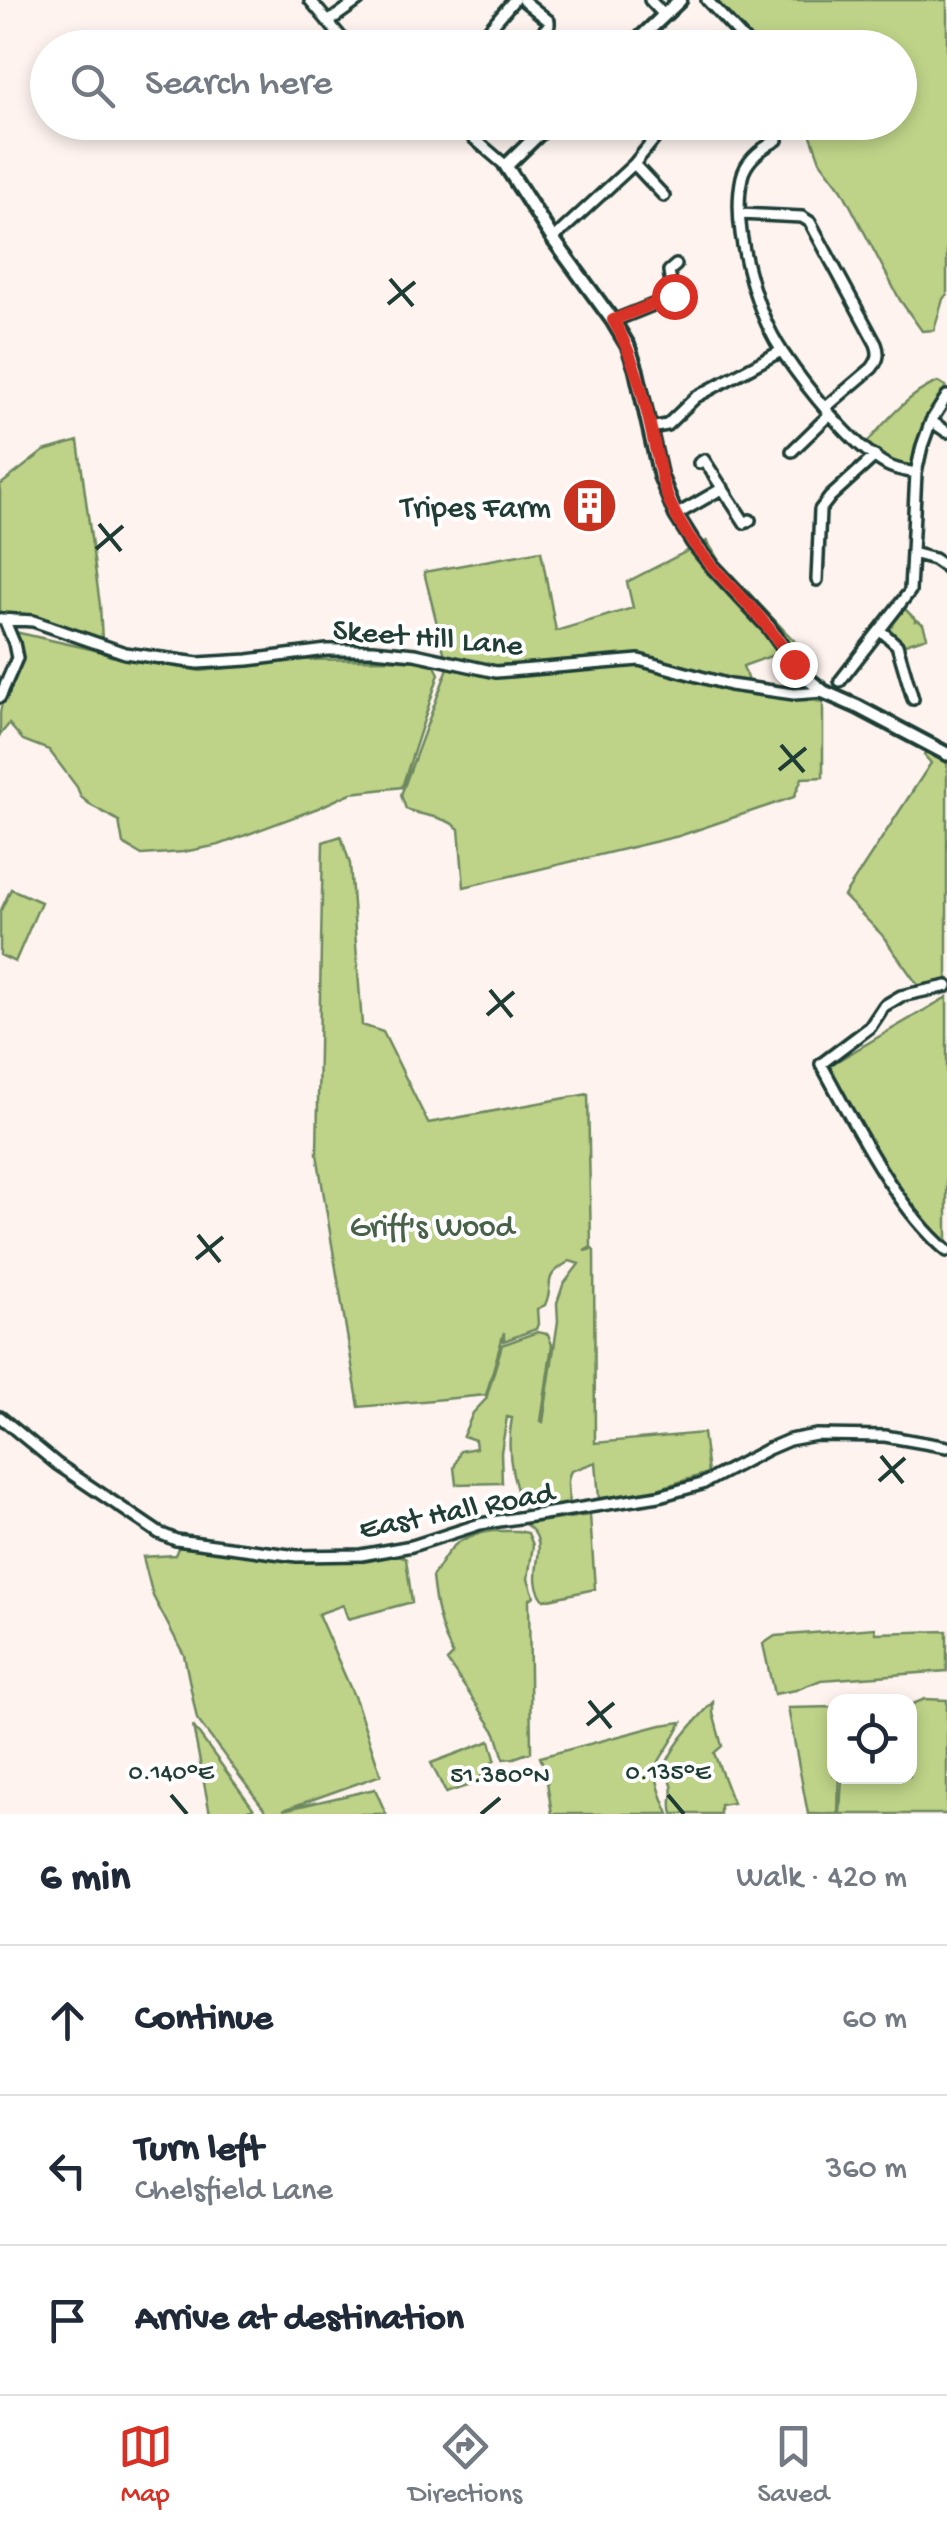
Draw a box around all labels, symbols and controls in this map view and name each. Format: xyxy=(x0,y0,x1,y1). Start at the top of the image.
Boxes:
search box xyxy=(30,30,917,140)
icon: search xyxy=(65,58,120,113)
text: Search here xyxy=(145,63,332,107)
route start xyxy=(652,274,698,320)
building icon: Tripes Farm xyxy=(560,475,620,535)
place label: Tripes Farm xyxy=(399,491,551,529)
street label: Skeet Hill Lane xyxy=(331,613,525,667)
route end xyxy=(772,642,818,688)
park label: Griff's Wood xyxy=(350,1210,517,1248)
street label: East Hall Road xyxy=(356,1475,560,1550)
map controls xyxy=(827,1694,917,1784)
button: locate xyxy=(827,1694,917,1784)
text: 0.140°E xyxy=(129,1760,215,1789)
text: 0.135°E xyxy=(625,1760,712,1789)
text: 51.380°N xyxy=(450,1763,550,1792)
text: 6 min xyxy=(40,1855,130,1904)
text: Walk · 420 m xyxy=(736,1860,907,1898)
icon: ahead xyxy=(40,1993,95,2048)
text: Continue xyxy=(135,1998,273,2042)
text: 60 m xyxy=(842,2001,907,2039)
text: Turn left xyxy=(135,2129,263,2173)
icon: left xyxy=(40,2143,95,2198)
text: 360 m xyxy=(826,2151,907,2189)
text: Chelsfield Lane xyxy=(135,2173,333,2211)
icon: arrive xyxy=(40,2293,95,2348)
text: Arrive at destination xyxy=(135,2298,464,2342)
tab: Map xyxy=(118,2419,173,2512)
tab: Directions xyxy=(408,2419,522,2512)
tab: Saved xyxy=(757,2419,829,2512)

